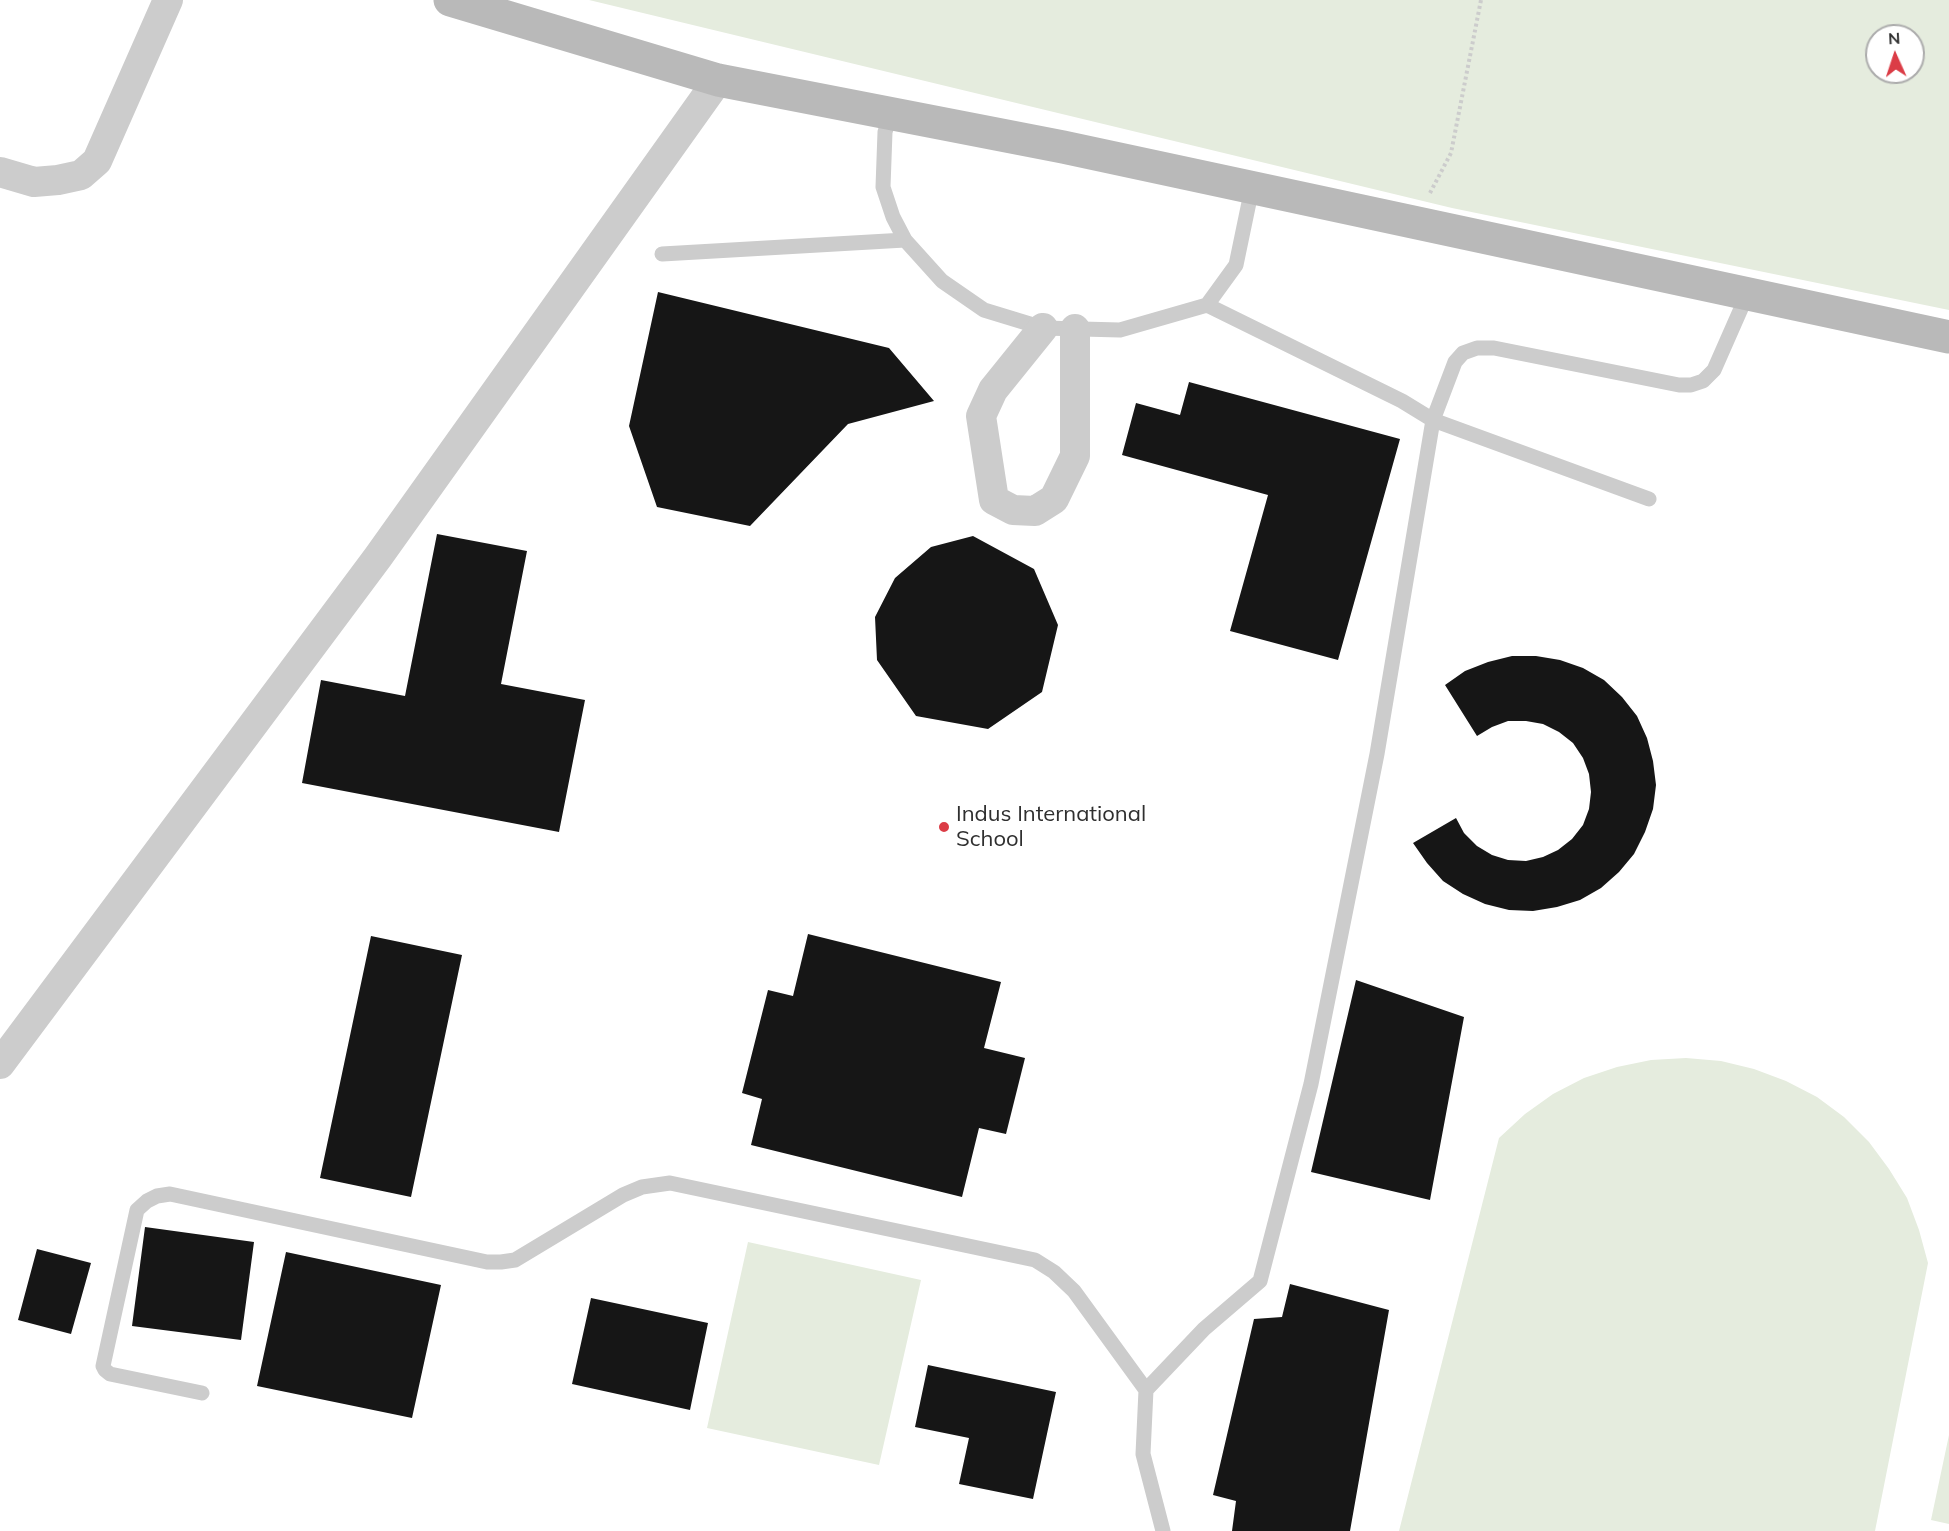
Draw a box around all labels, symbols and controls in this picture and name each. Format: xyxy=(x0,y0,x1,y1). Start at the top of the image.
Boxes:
north arrow xyxy=(1865,24,1925,84)
text: N xyxy=(1888,28,1901,48)
place label: Indus International School xyxy=(956,801,1146,852)
marker: Indus International School xyxy=(937,820,951,834)

